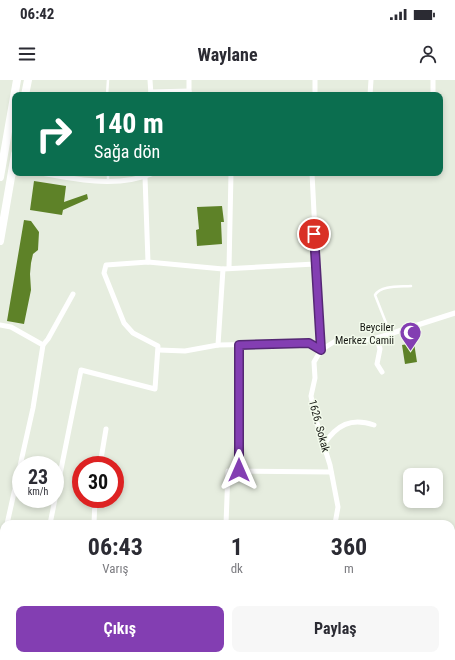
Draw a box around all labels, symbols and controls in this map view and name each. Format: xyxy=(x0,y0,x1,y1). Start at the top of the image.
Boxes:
text: 06:42 xyxy=(20,5,54,23)
icon: menu xyxy=(16,43,38,65)
icon: person xyxy=(417,43,439,65)
text: Waylane xyxy=(197,44,258,65)
text: 140 m xyxy=(94,107,164,140)
icon: right xyxy=(28,108,80,160)
text: Sağa dön xyxy=(94,141,160,162)
pin xyxy=(297,217,331,251)
icon: arrive xyxy=(303,223,325,245)
mosque icon: Beyciler Merkez Camii xyxy=(397,320,423,353)
place label: Beyciler Merkez Camii xyxy=(335,321,395,347)
street label: 1626. Sokak xyxy=(306,398,332,454)
position arrow xyxy=(218,449,260,491)
speed limit sign: 30 xyxy=(72,456,124,508)
text: 23 xyxy=(28,465,48,489)
map controls xyxy=(403,468,443,508)
button: sound xyxy=(403,468,443,508)
text: km/h xyxy=(28,486,48,497)
text: 06:43 xyxy=(88,533,143,561)
text: 1 xyxy=(231,533,243,561)
text: 360 xyxy=(331,533,367,561)
text: Varış xyxy=(102,561,128,576)
text: dk xyxy=(231,561,243,576)
text: m xyxy=(344,561,354,576)
button: Çıkış xyxy=(16,606,224,652)
button: Paylaş xyxy=(232,606,439,652)

